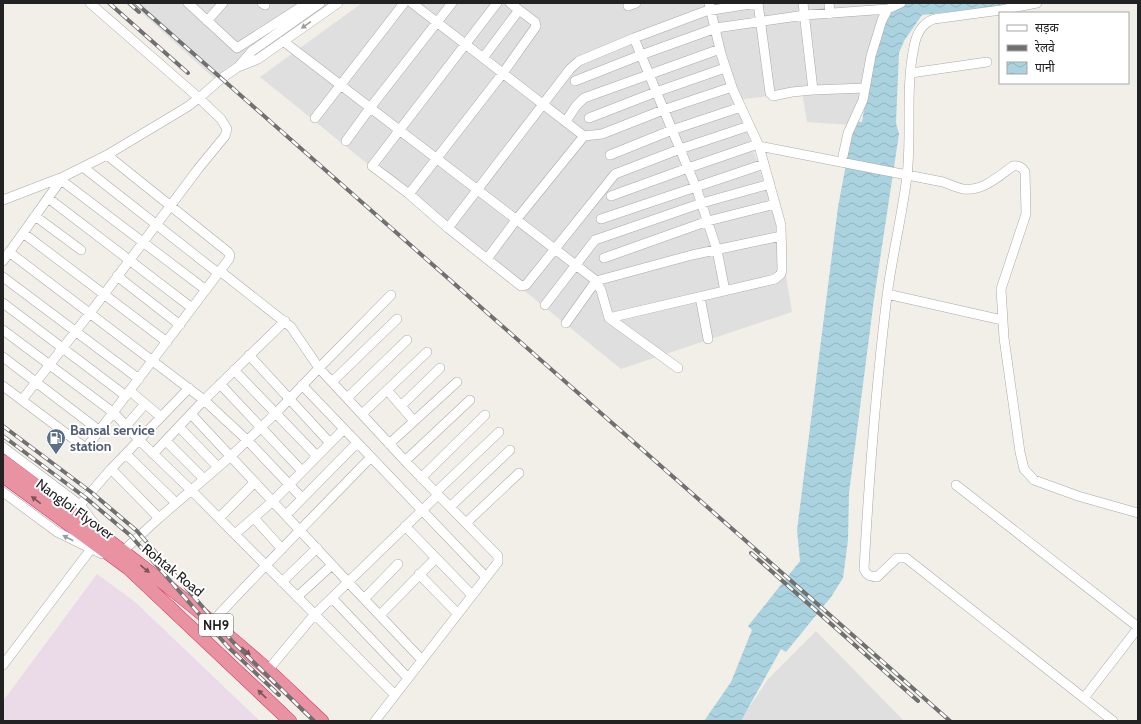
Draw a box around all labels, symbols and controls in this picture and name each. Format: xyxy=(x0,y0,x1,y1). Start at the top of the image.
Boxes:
legend xyxy=(999,12,1129,84)
text: सड़क xyxy=(1035,20,1060,35)
one-way arrow xyxy=(301,21,312,29)
text: रेलवे xyxy=(1035,40,1055,55)
text: पानी xyxy=(1035,60,1056,75)
place label: Bansal service station xyxy=(70,421,155,455)
fuel station icon: Bansal service station xyxy=(45,427,67,455)
street label: Nangloi Flyover xyxy=(33,475,118,544)
one-way arrow xyxy=(30,496,41,504)
one-way arrow xyxy=(63,535,74,541)
street label: Rohtak Road xyxy=(138,540,208,600)
one-way arrow xyxy=(140,565,151,573)
road number: NH9 xyxy=(199,614,233,636)
one-way arrow xyxy=(241,646,252,655)
one-way arrow xyxy=(257,690,266,699)

